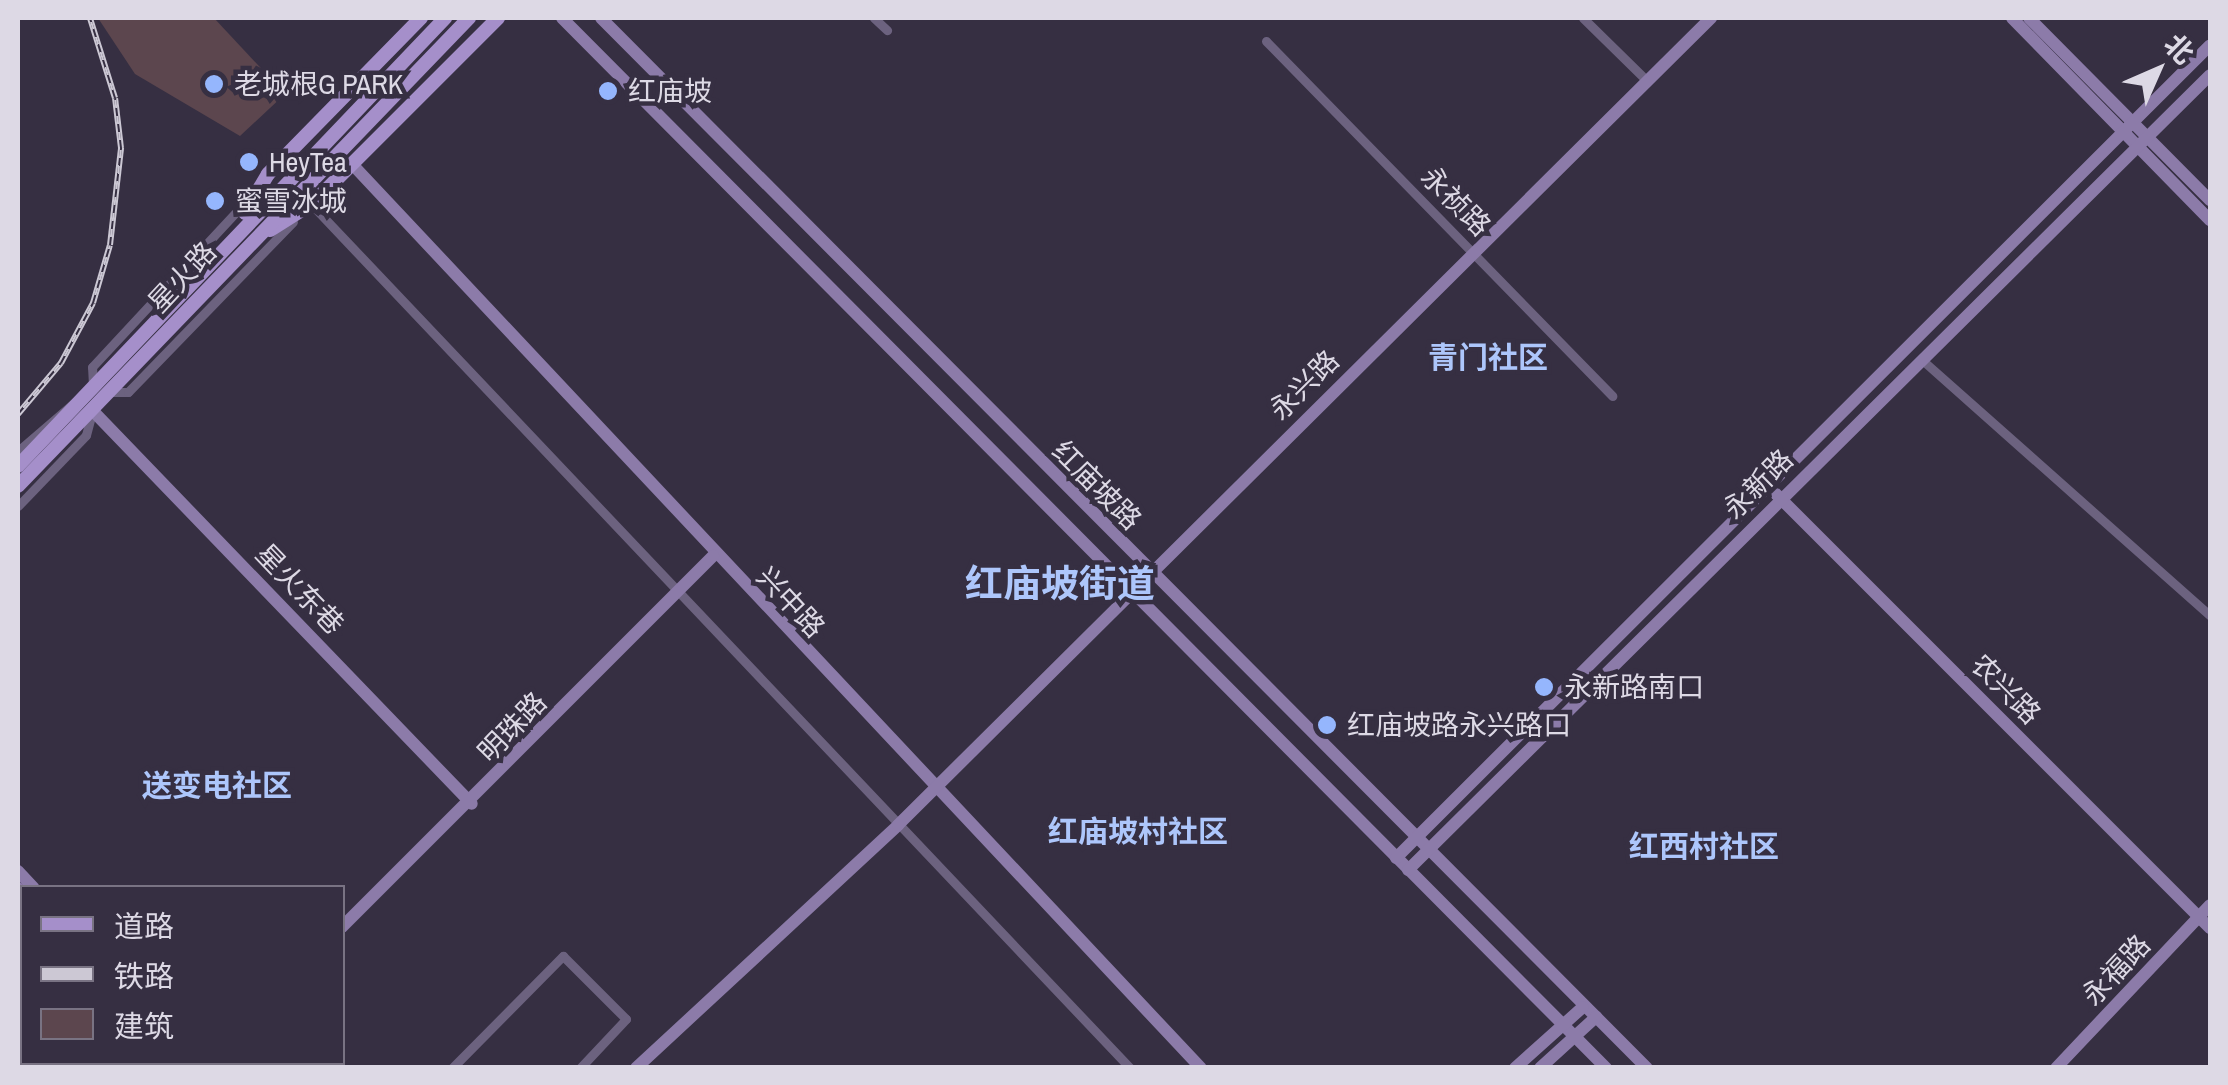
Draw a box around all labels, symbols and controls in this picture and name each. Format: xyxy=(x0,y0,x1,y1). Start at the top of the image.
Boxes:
north arrow xyxy=(2108,20,2208,120)
text: 北 xyxy=(2156,25,2203,72)
place label: 老城根G PARK xyxy=(234,67,403,101)
marker: 老城根G PARK xyxy=(203,73,225,95)
place label: 红庙坡 xyxy=(628,74,712,108)
marker: 红庙坡 xyxy=(597,80,619,102)
place label: HeyTea xyxy=(269,145,347,179)
marker: HeyTea xyxy=(238,151,260,173)
street label: 永祯路 xyxy=(1414,159,1498,243)
place label: 蜜雪冰城 xyxy=(235,184,347,218)
marker: 蜜雪冰城 xyxy=(204,190,226,212)
street label: 星火路 xyxy=(141,235,223,319)
district label: 青门社区 xyxy=(1428,339,1548,375)
street label: 永兴路 xyxy=(1262,343,1346,427)
street label: 红庙坡路 xyxy=(1046,434,1148,536)
street label: 永新路 xyxy=(1716,442,1800,526)
street label: 星火东巷 xyxy=(249,537,351,641)
street label: 兴中路 xyxy=(750,560,832,644)
district label: 红庙坡街道 xyxy=(965,561,1155,607)
street label: 农兴路 xyxy=(1964,647,2048,731)
place label: 永新路南口 xyxy=(1564,670,1704,704)
marker: 永新路南口 xyxy=(1533,676,1555,698)
street label: 明珠路 xyxy=(471,685,553,769)
place label: 红庙坡路永兴路口 xyxy=(1347,708,1571,742)
marker: 红庙坡路永兴路口 xyxy=(1316,714,1338,736)
district label: 送变电社区 xyxy=(142,767,292,803)
district label: 红庙坡村社区 xyxy=(1048,813,1228,849)
district label: 红西村社区 xyxy=(1629,828,1779,864)
legend xyxy=(20,885,345,1065)
text: 道路 xyxy=(114,906,174,946)
street label: 永福路 xyxy=(2075,928,2157,1012)
text: 铁路 xyxy=(114,956,174,996)
text: 建筑 xyxy=(114,1006,174,1046)

